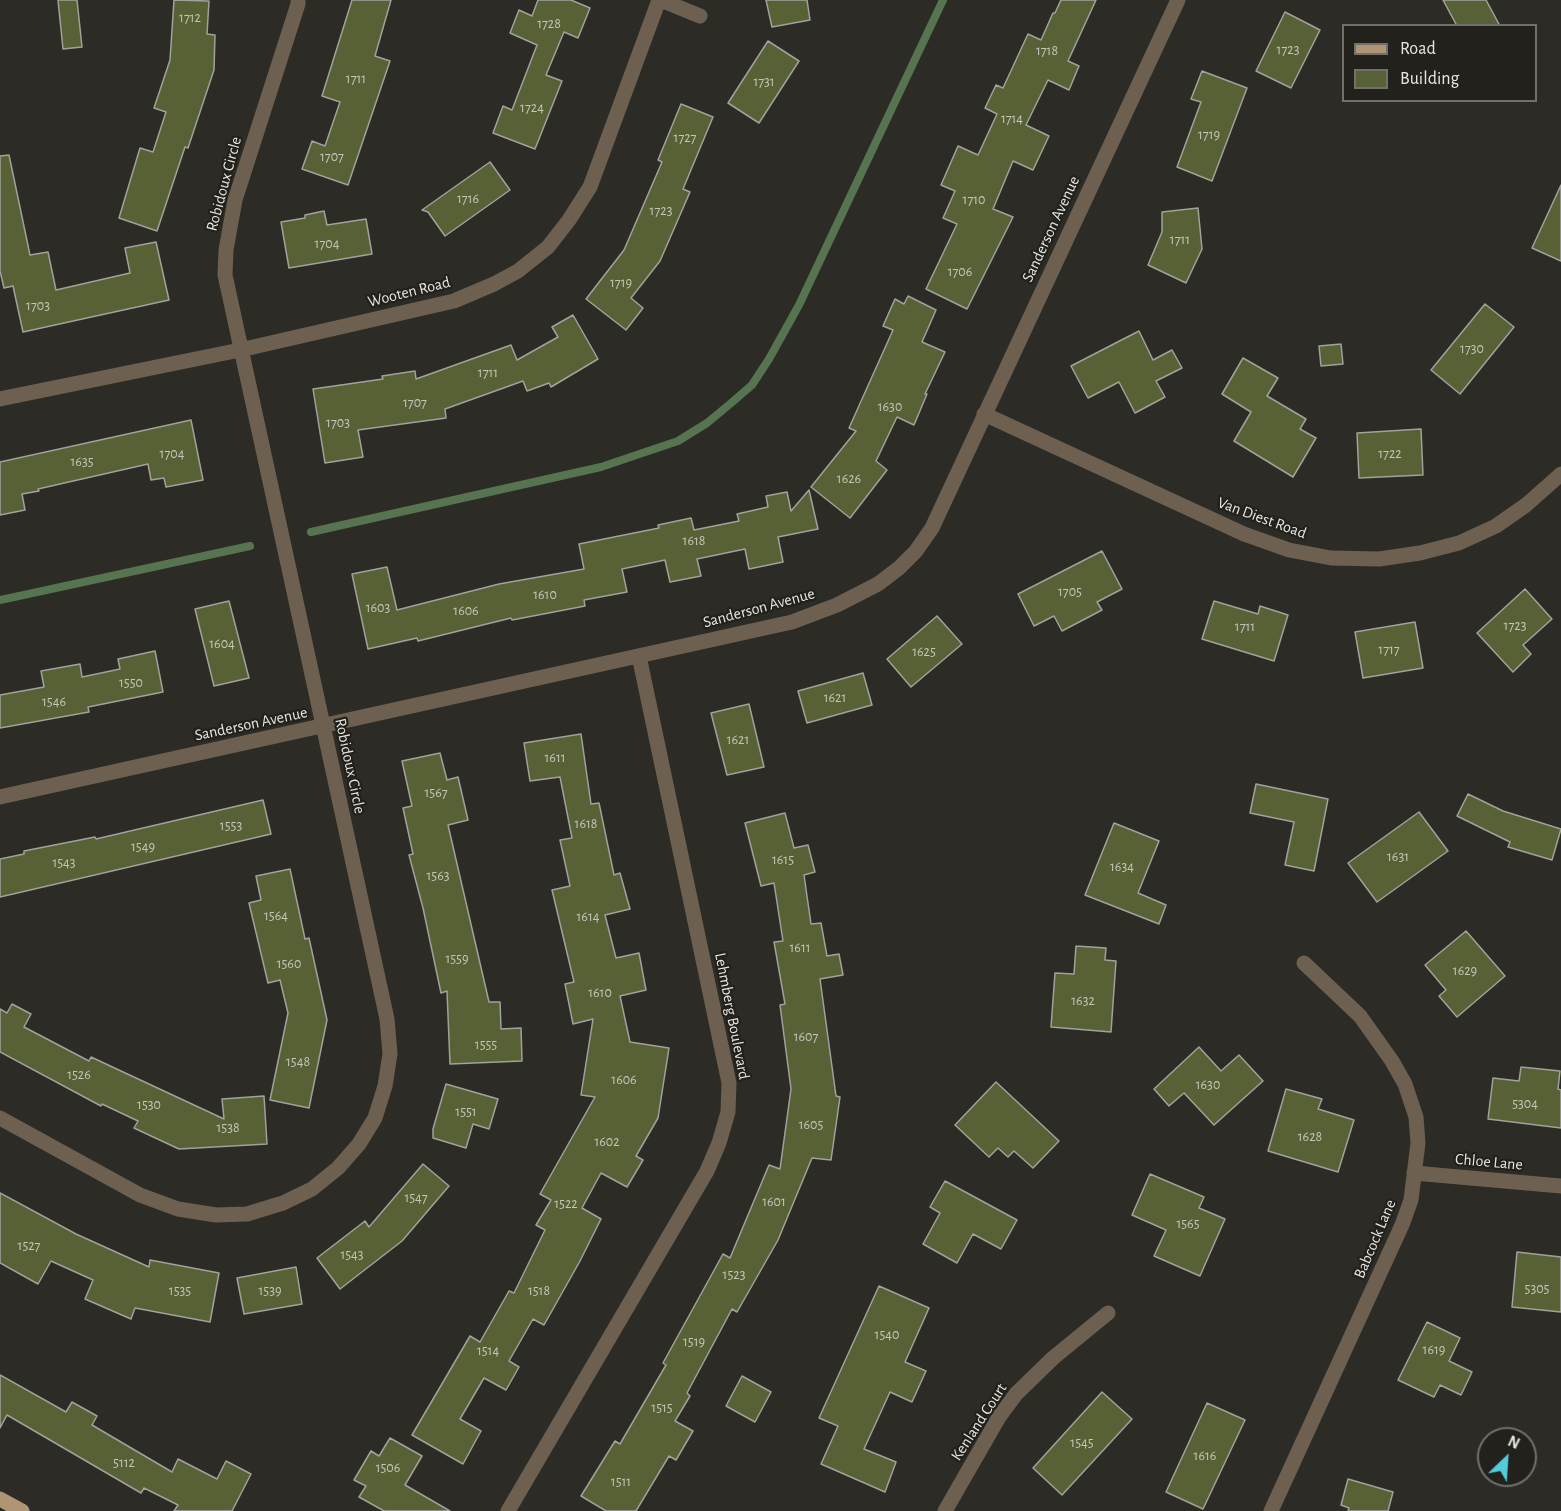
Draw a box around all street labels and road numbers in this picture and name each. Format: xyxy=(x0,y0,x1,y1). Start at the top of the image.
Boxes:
street label: Robidoux Circle xyxy=(202,135,246,233)
street label: Sanderson Avenue xyxy=(1018,173,1084,285)
street label: Wooten Road xyxy=(366,272,452,312)
street label: Van Diest Road xyxy=(1215,493,1309,543)
street label: Sanderson Avenue xyxy=(701,584,817,632)
street label: Sanderson Avenue xyxy=(193,703,309,745)
street label: Robidoux Circle xyxy=(331,717,369,815)
street label: Lehmberg Boulevard xyxy=(710,951,754,1081)
street label: Chloe Lane xyxy=(1454,1149,1524,1175)
street label: Babcock Lane xyxy=(1350,1197,1400,1281)
street label: Kenland Court xyxy=(947,1380,1011,1464)

